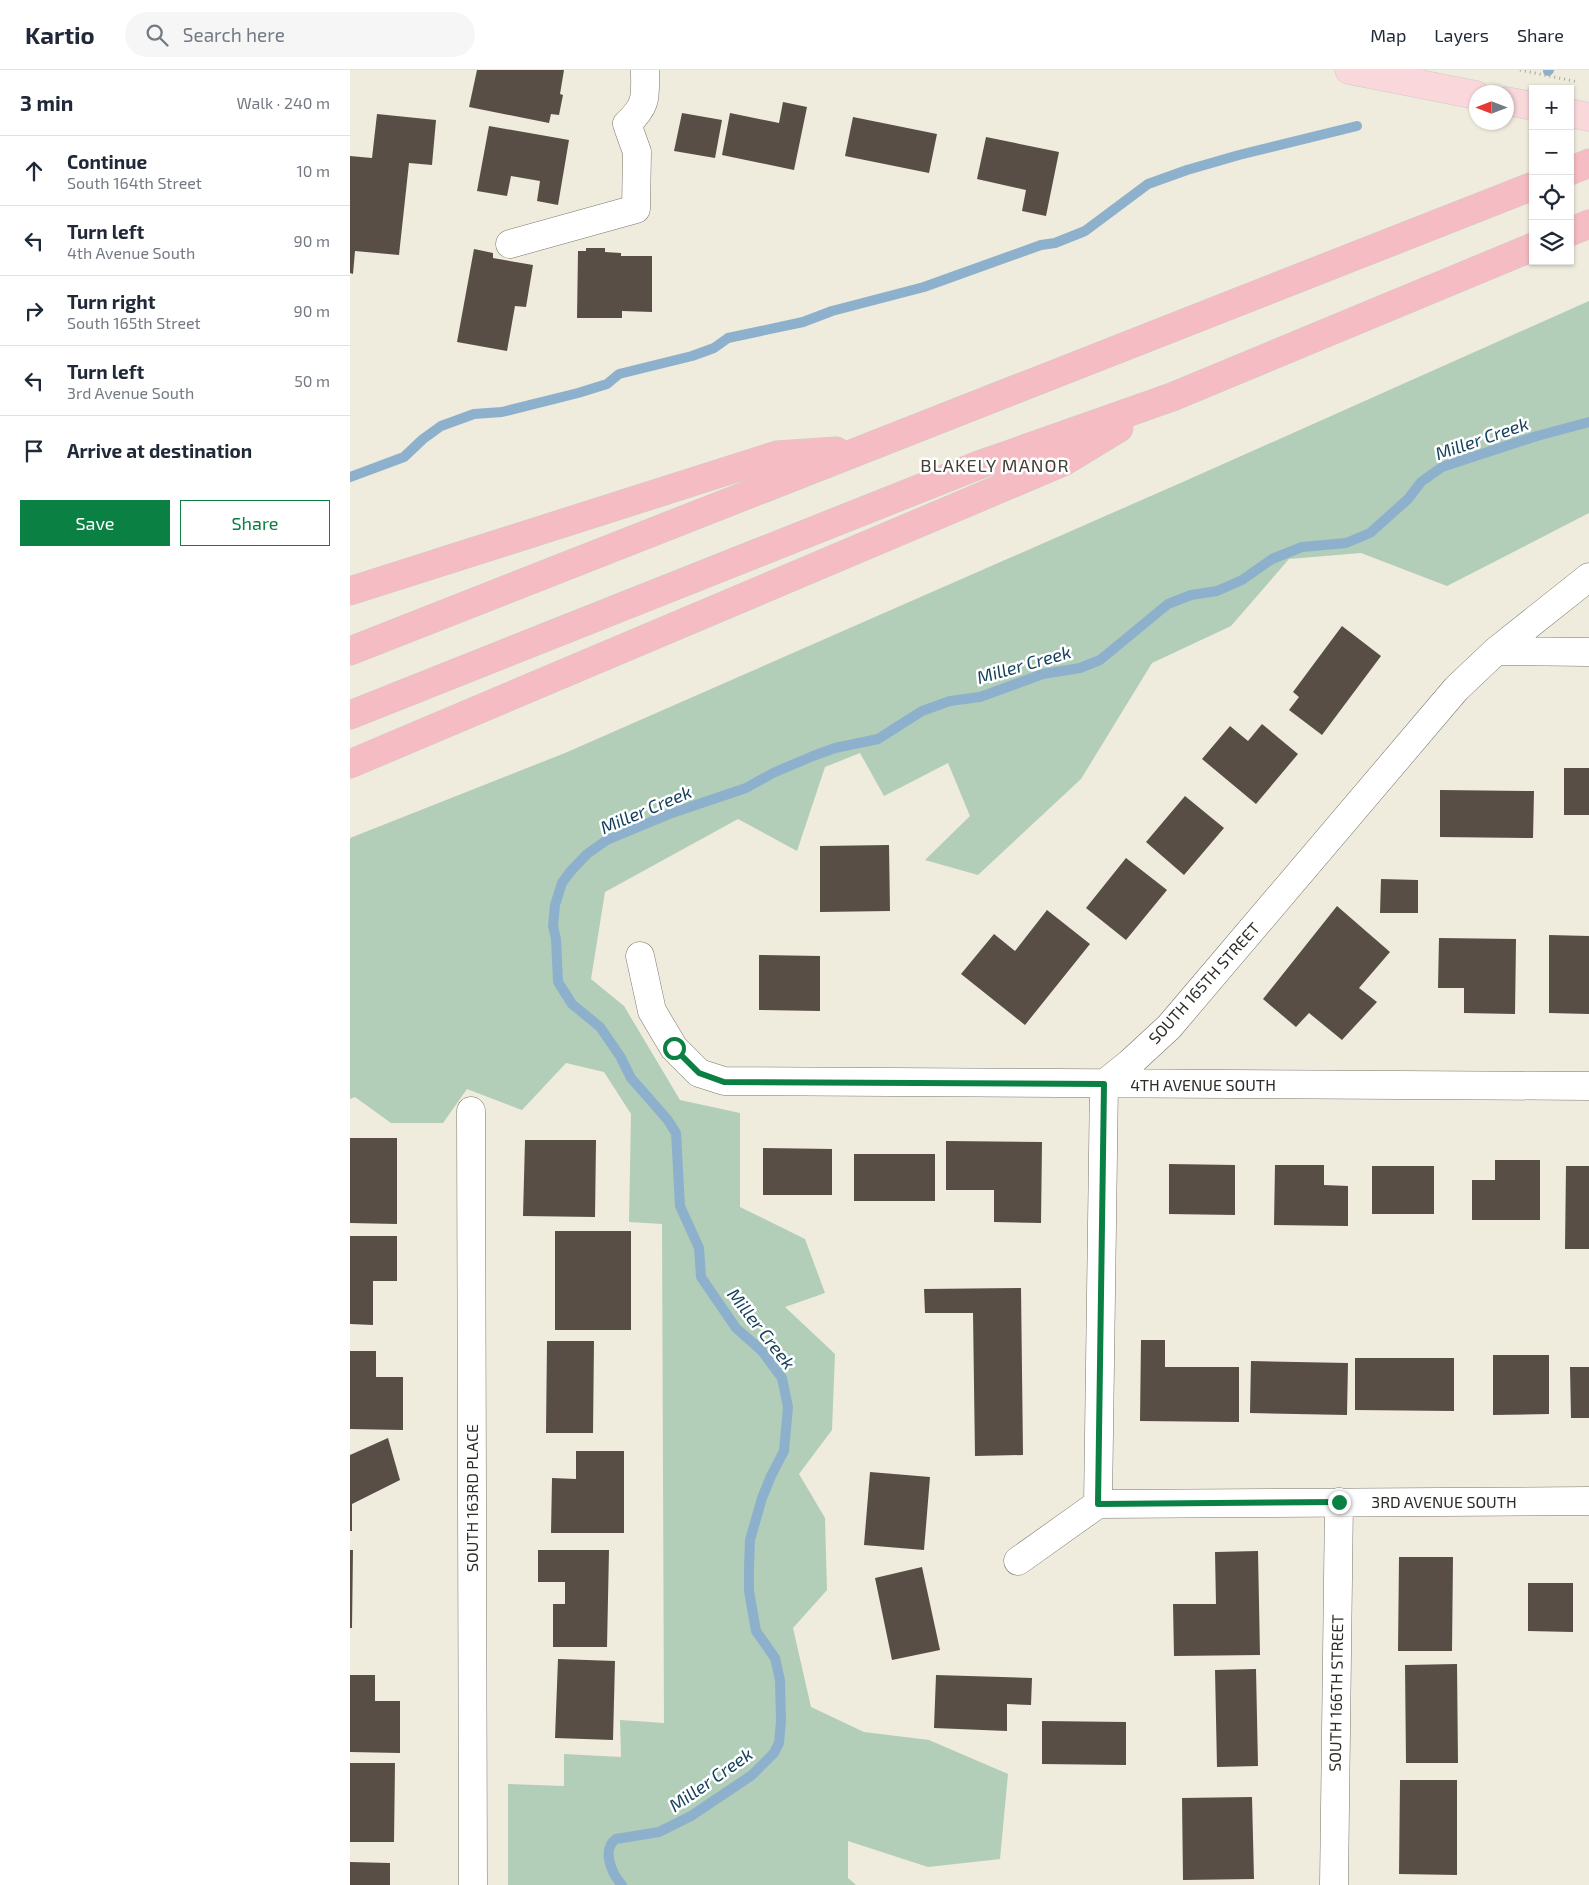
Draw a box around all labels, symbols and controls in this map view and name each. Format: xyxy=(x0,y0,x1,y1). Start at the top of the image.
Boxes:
search box xyxy=(125,12,475,57)
text: Kartio xyxy=(25,20,95,49)
icon: search xyxy=(143,21,171,49)
text: Search here xyxy=(183,23,285,46)
text: Map xyxy=(1370,24,1406,46)
text: Layers xyxy=(1434,24,1489,46)
text: Share xyxy=(1517,24,1564,46)
north arrow xyxy=(1469,85,1514,130)
map controls xyxy=(1529,85,1574,265)
button: + xyxy=(1529,85,1574,130)
text: 3 min xyxy=(20,90,73,115)
text: Walk · 240 m xyxy=(237,93,330,112)
button: − xyxy=(1529,130,1574,175)
text: Continue xyxy=(67,150,147,173)
icon: ahead xyxy=(20,157,48,185)
text: 10 m xyxy=(296,161,330,180)
text: South 164th Street xyxy=(67,173,202,192)
button: locate xyxy=(1529,175,1574,220)
text: Turn left xyxy=(67,220,144,243)
button: layers xyxy=(1529,220,1574,265)
icon: left xyxy=(20,227,48,255)
text: 90 m xyxy=(294,231,330,250)
text: 4th Avenue South xyxy=(67,243,195,262)
text: Turn right xyxy=(67,290,155,313)
icon: right xyxy=(20,297,48,325)
text: 90 m xyxy=(294,301,330,320)
text: South 165th Street xyxy=(67,313,201,332)
text: Turn left xyxy=(67,360,144,383)
icon: left xyxy=(20,367,48,395)
text: 50 m xyxy=(294,371,330,390)
text: 3rd Avenue South xyxy=(67,383,194,402)
water label: Miller Creek xyxy=(1432,412,1531,464)
icon: arrive xyxy=(20,437,48,465)
text: Arrive at destination xyxy=(67,439,252,462)
district label: BLAKELY MANOR xyxy=(920,454,1070,476)
button: Save xyxy=(20,500,170,546)
button: Share xyxy=(180,500,330,546)
water label: Miller Creek xyxy=(974,640,1073,688)
water label: Miller Creek xyxy=(597,780,695,838)
street label: SOUTH 165TH STREET xyxy=(1144,918,1263,1047)
route start xyxy=(663,1037,686,1060)
street label: 4TH AVENUE SOUTH xyxy=(1130,1075,1276,1094)
water label: Miller Creek xyxy=(723,1283,800,1373)
street label: SOUTH 163RD PLACE xyxy=(462,1424,481,1572)
route end xyxy=(1328,1491,1351,1514)
street label: 3RD AVENUE SOUTH xyxy=(1371,1492,1517,1511)
street label: SOUTH 166TH STREET xyxy=(1325,1614,1346,1772)
water label: Miller Creek xyxy=(664,1742,757,1816)

